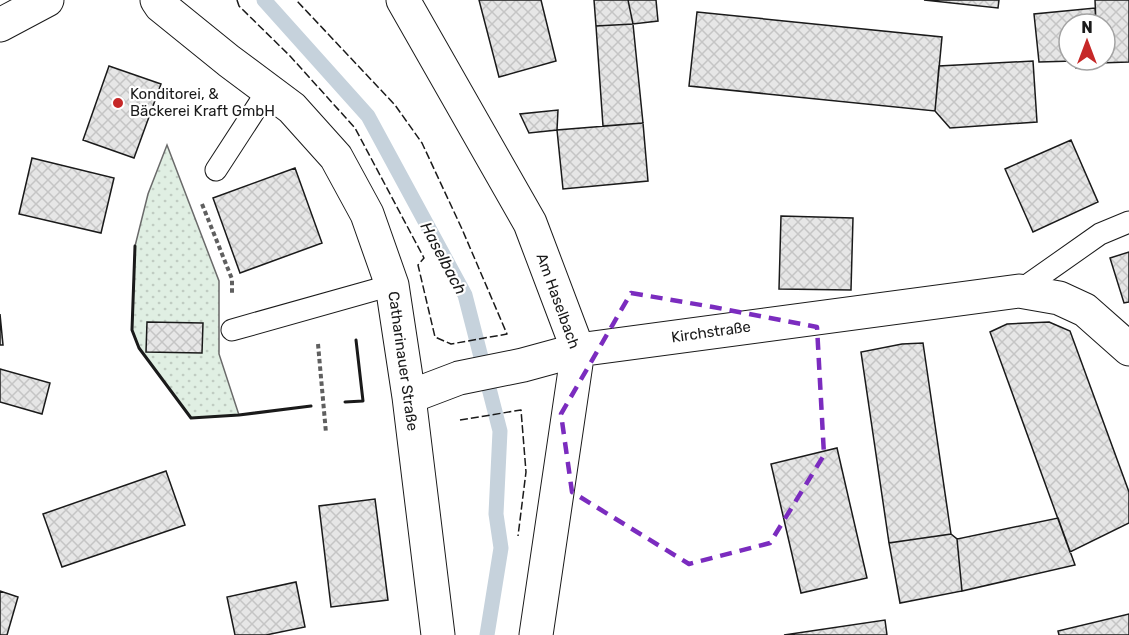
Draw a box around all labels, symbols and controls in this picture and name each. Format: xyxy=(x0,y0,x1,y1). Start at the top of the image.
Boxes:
north arrow xyxy=(1057,12,1117,72)
text: N xyxy=(1081,18,1093,37)
place label: Konditorei, & Bäckerei Kraft GmbH xyxy=(130,85,275,120)
marker: Konditorei, & Bäckerei Kraft GmbH xyxy=(111,96,125,110)
water label: Haselbach xyxy=(417,219,471,298)
street label: Am Haselbach xyxy=(532,251,584,351)
street label: Catharinauer Straße xyxy=(384,290,422,432)
street label: Kirchstraße xyxy=(670,318,752,346)

